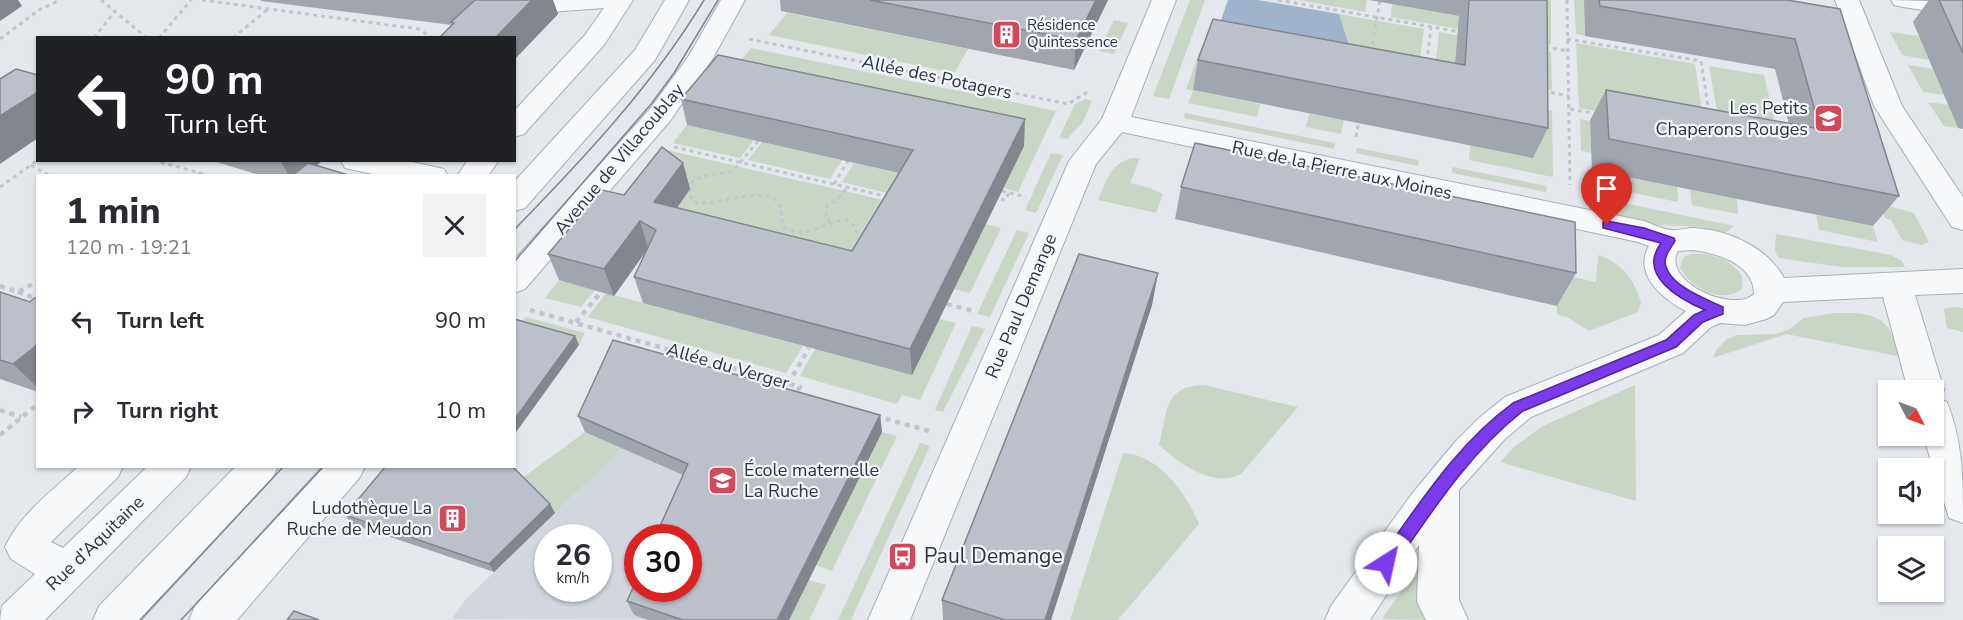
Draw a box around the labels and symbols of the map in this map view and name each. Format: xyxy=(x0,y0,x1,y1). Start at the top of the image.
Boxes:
place label: Résidence Quintessence xyxy=(1027,15,1118,52)
building icon: Résidence Quintessence xyxy=(990,18,1022,50)
street label: Allée des Potagers xyxy=(860,49,1014,105)
street label: Avenue de Villacoublay xyxy=(549,78,690,240)
place label: Les Petits Chaperons Rouges xyxy=(1655,96,1808,141)
school or university icon: Les Petits Chaperons Rouges xyxy=(1813,102,1845,134)
street label: Rue de la Pierre aux Moines xyxy=(1230,135,1454,205)
pin xyxy=(1581,163,1632,225)
street label: Rue Paul Demange xyxy=(980,230,1062,382)
street label: Allée du Verger xyxy=(664,337,793,395)
north arrow xyxy=(1878,380,1944,446)
place label: École maternelle La Ruche xyxy=(744,458,879,503)
school or university icon: École maternelle La Ruche xyxy=(707,464,739,496)
street label: Rue d’Aquitaine xyxy=(41,490,149,596)
place label: Ludothèque La Ruche de Meudon xyxy=(287,496,432,541)
building icon: Ludothèque La Ruche de Meudon xyxy=(437,502,469,534)
speed limit sign: 30 xyxy=(624,524,702,602)
position arrow xyxy=(1354,531,1418,595)
bus stop icon: Paul Demange xyxy=(887,540,919,572)
place label: Paul Demange xyxy=(924,542,1063,570)

